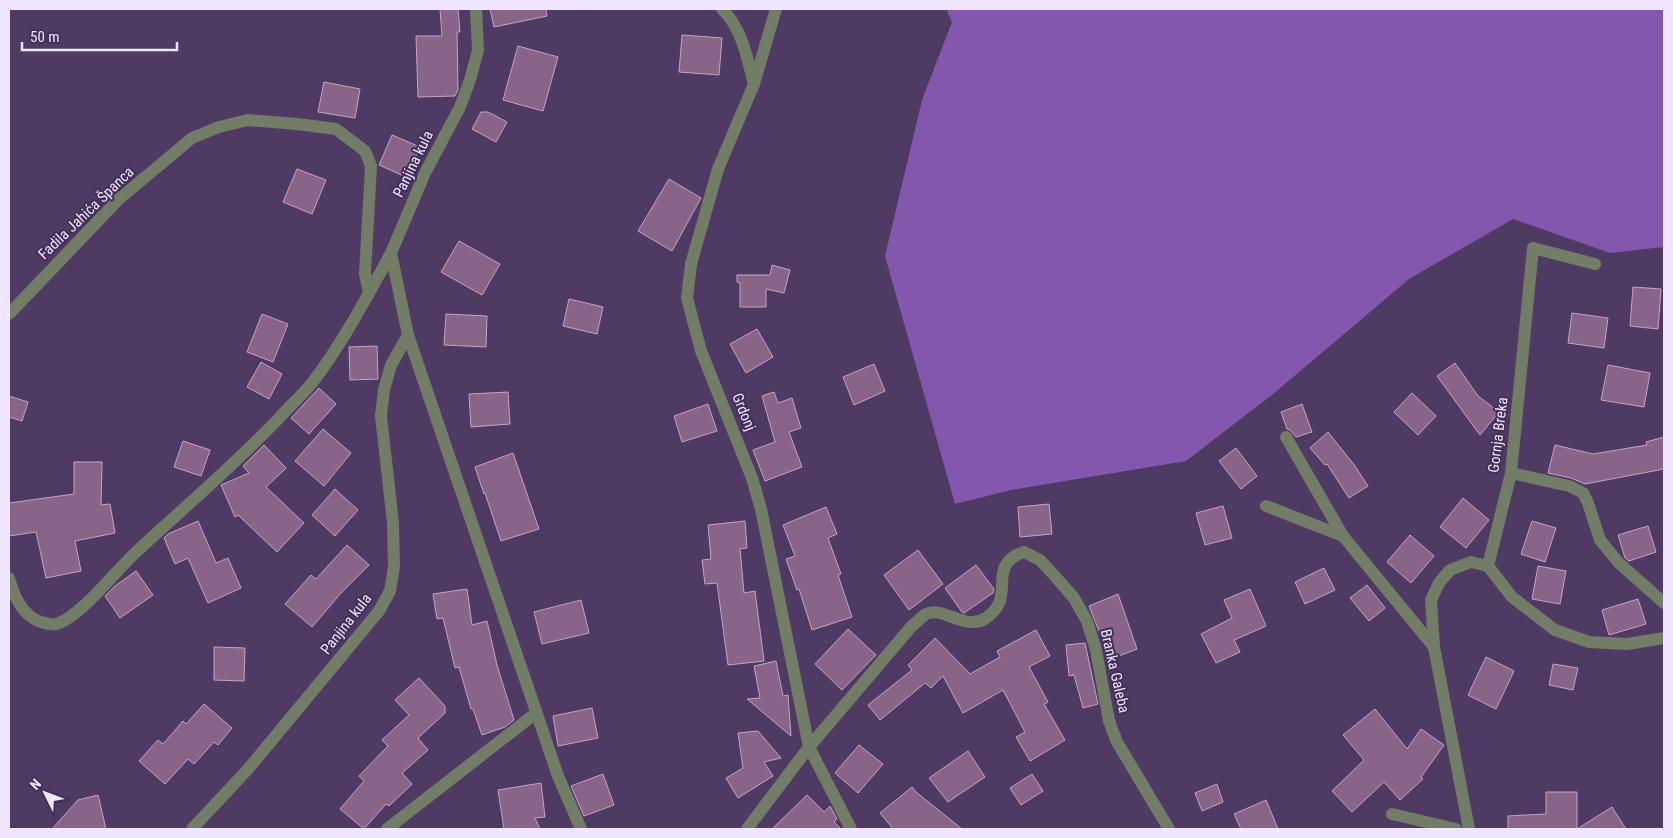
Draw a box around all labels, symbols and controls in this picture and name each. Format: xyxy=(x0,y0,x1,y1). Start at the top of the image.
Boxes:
scale bar xyxy=(22,20,178,52)
text: 50 m xyxy=(30,28,60,46)
street label: Panjina kula xyxy=(389,128,437,200)
street label: Fadila Jahića Španca xyxy=(35,163,137,263)
street label: Grdonj xyxy=(728,391,760,433)
street label: Gornja Breka xyxy=(1484,396,1512,474)
street label: Panjina kula xyxy=(317,590,375,658)
street label: Branka Galeba xyxy=(1097,627,1133,715)
north arrow xyxy=(20,768,70,818)
text: N xyxy=(27,776,44,793)

